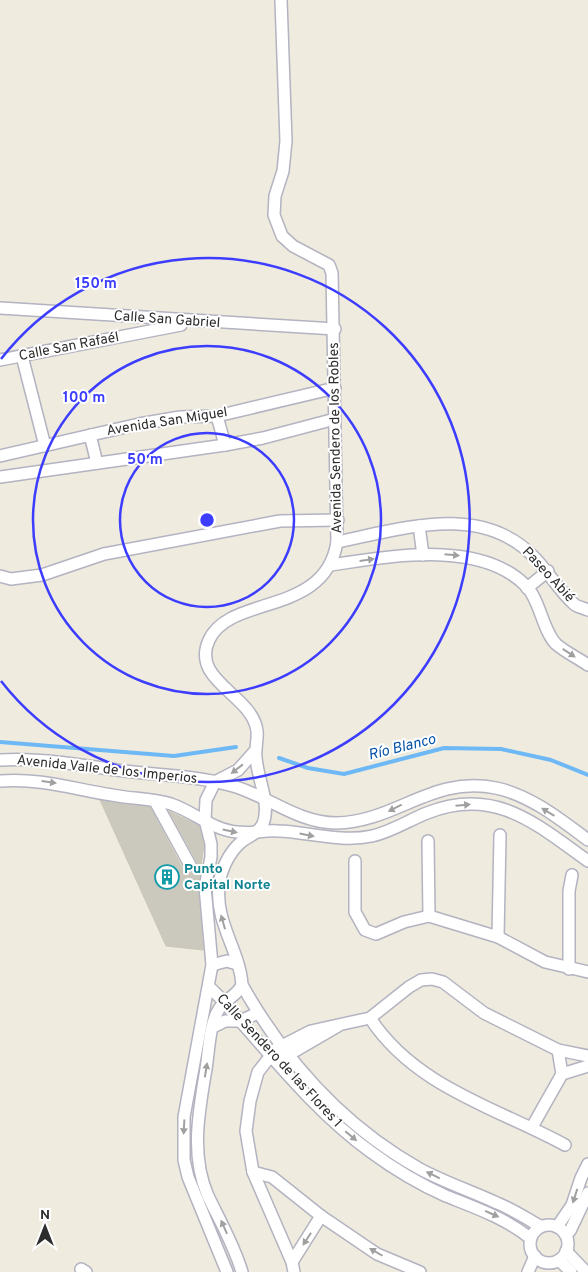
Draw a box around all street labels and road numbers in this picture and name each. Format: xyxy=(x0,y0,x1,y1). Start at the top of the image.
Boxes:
street label: Calle San Gabriel xyxy=(113,308,221,332)
street label: Calle San Rafaél xyxy=(17,329,121,365)
street label: Avenida Sendero de los Robles xyxy=(326,342,346,534)
street label: Avenida San Miguel xyxy=(105,404,229,440)
street label: Paseo Abié xyxy=(518,544,578,606)
street label: Avenida Valle de los Imperios xyxy=(16,752,198,788)
street label: Calle Sendero de las Flores 1 xyxy=(213,991,345,1131)

